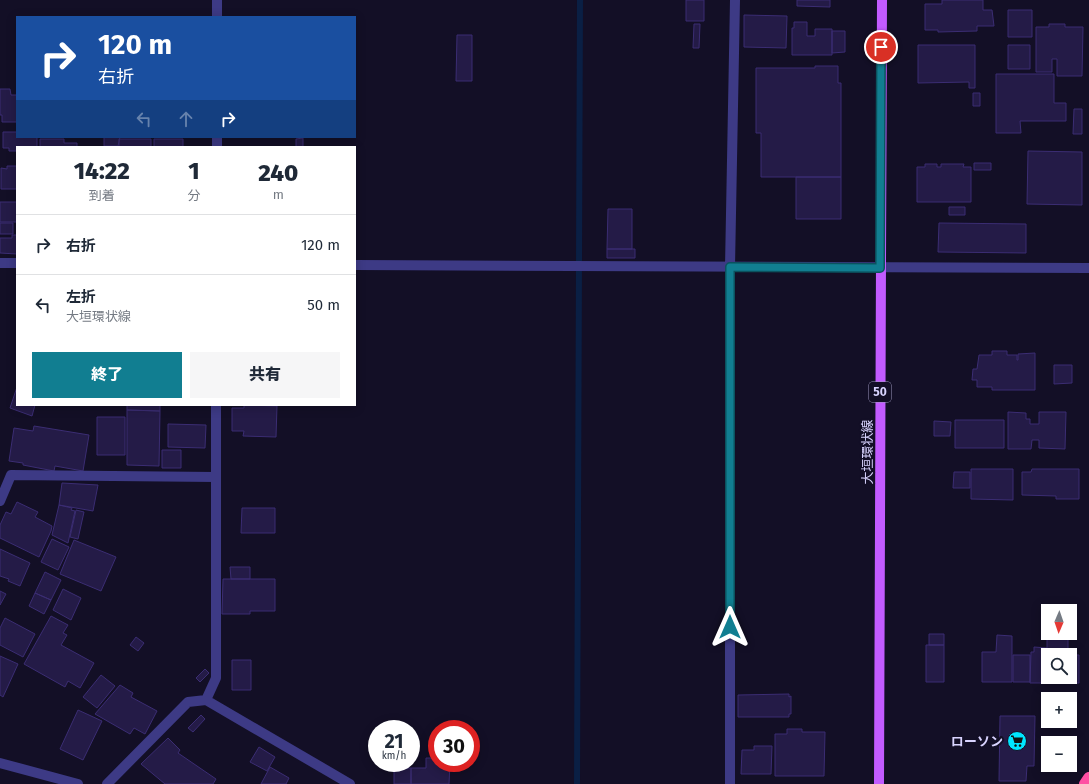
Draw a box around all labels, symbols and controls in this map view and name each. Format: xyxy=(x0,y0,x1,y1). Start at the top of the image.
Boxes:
text: 120 m xyxy=(98,28,172,61)
pin xyxy=(864,30,898,64)
icon: right xyxy=(32,32,84,84)
icon: arrive xyxy=(870,36,892,58)
text: 右折 xyxy=(98,66,134,88)
icon: left xyxy=(133,108,155,130)
icon: ahead xyxy=(175,108,197,130)
icon: right xyxy=(217,108,239,130)
text: 14:22 xyxy=(74,157,130,185)
text: 1 xyxy=(188,157,200,185)
text: 240 xyxy=(258,159,298,187)
text: m xyxy=(273,187,284,202)
text: 到着 xyxy=(89,188,115,203)
text: 分 xyxy=(188,188,201,203)
icon: right xyxy=(32,234,54,256)
text: 120 m xyxy=(301,236,340,254)
text: 右折 xyxy=(66,237,96,255)
text: 左折 xyxy=(66,288,96,306)
icon: left xyxy=(32,294,54,316)
text: 50 m xyxy=(307,296,340,314)
text: 大垣環状線 xyxy=(66,309,131,324)
button: 終了 xyxy=(32,352,182,398)
button: 共有 xyxy=(190,352,340,398)
road number: 50 xyxy=(869,382,891,402)
street label: 大垣環状線 xyxy=(860,419,875,485)
north arrow xyxy=(1041,604,1077,640)
map controls xyxy=(1041,604,1077,772)
position arrow xyxy=(709,606,751,648)
button: search xyxy=(1041,648,1077,684)
button: + xyxy=(1041,692,1077,728)
speed limit sign: 30 xyxy=(428,720,480,772)
text: 21 xyxy=(384,729,404,753)
supermarket icon: ローソン xyxy=(1006,730,1028,752)
place label: ローソン xyxy=(951,734,1003,749)
button: − xyxy=(1041,736,1077,772)
text: km/h xyxy=(382,750,406,762)

